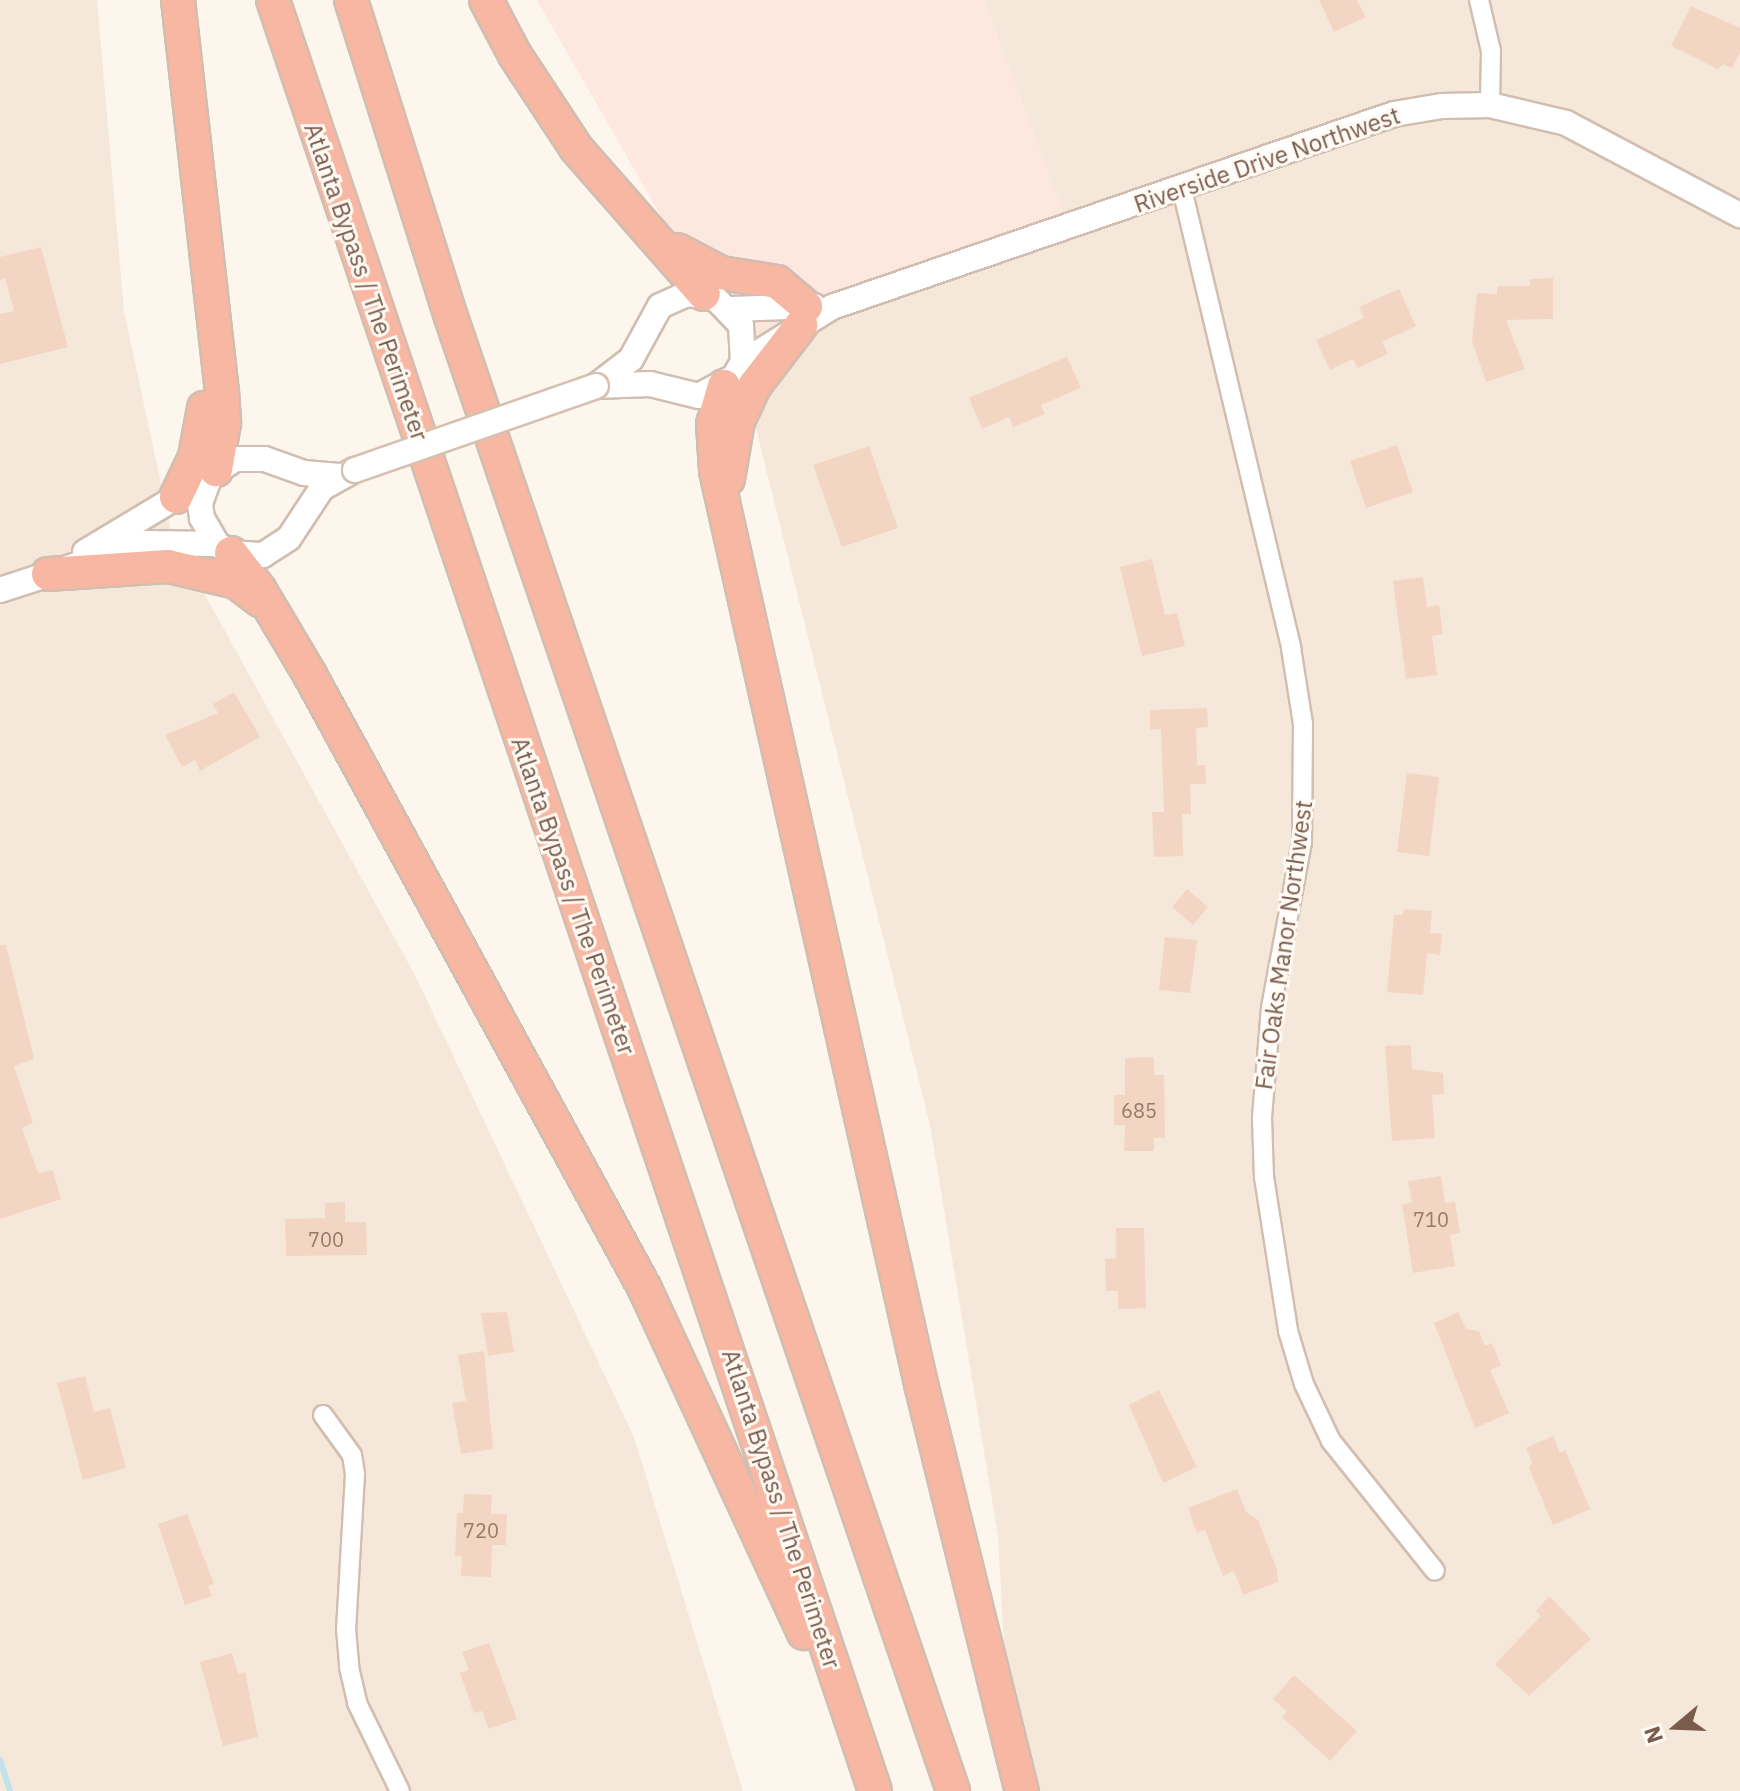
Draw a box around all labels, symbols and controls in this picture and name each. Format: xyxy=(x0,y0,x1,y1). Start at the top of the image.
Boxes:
street label: Riverside Drive Northwest xyxy=(1130,101,1404,219)
street label: Atlanta Bypass / The Perimeter xyxy=(298,119,434,445)
street label: Atlanta Bypass / The Perimeter xyxy=(505,733,641,1059)
street label: Fair Oaks Manor Northwest xyxy=(1249,798,1319,1092)
house number: 685 xyxy=(1121,1098,1157,1122)
house number: 710 xyxy=(1413,1207,1449,1231)
house number: 700 xyxy=(308,1227,344,1251)
street label: Atlanta Bypass / The Perimeter xyxy=(716,1346,846,1672)
house number: 720 xyxy=(463,1518,499,1542)
north arrow xyxy=(1636,1687,1716,1767)
text: N xyxy=(1637,1723,1669,1747)

